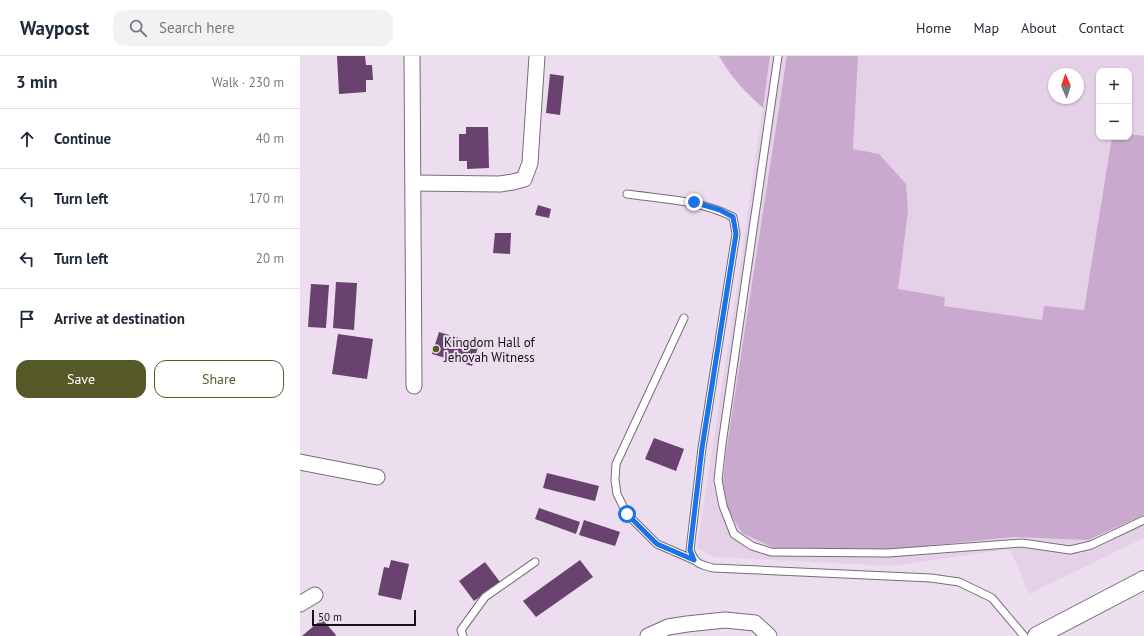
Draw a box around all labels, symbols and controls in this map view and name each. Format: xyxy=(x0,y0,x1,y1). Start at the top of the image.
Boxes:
search box xyxy=(113,10,393,46)
text: Waypost xyxy=(20,16,89,40)
icon: search xyxy=(127,17,149,39)
text: Search here xyxy=(159,18,235,37)
text: Home xyxy=(916,19,951,37)
text: Map xyxy=(973,19,999,37)
text: About xyxy=(1021,19,1057,37)
text: Contact xyxy=(1079,19,1124,37)
north arrow xyxy=(1048,68,1084,104)
map controls xyxy=(1096,68,1132,140)
button: + xyxy=(1096,68,1132,104)
text: 3 min xyxy=(16,71,57,93)
text: Walk · 230 m xyxy=(212,74,284,91)
button: − xyxy=(1096,104,1132,140)
icon: ahead xyxy=(16,128,38,150)
text: Continue xyxy=(54,129,111,148)
text: 40 m xyxy=(256,130,284,147)
icon: left xyxy=(16,188,38,210)
text: Turn left xyxy=(54,189,108,208)
text: 170 m xyxy=(249,190,284,207)
route end xyxy=(685,193,703,211)
icon: left xyxy=(16,248,38,270)
text: Turn left xyxy=(54,249,108,268)
text: 20 m xyxy=(256,250,284,267)
icon: arrive xyxy=(16,308,38,330)
text: Arrive at destination xyxy=(54,309,185,328)
place label: Kingdom Hall of Jehovah Witness xyxy=(443,334,536,366)
marker: Kingdom Hall of Jehovah Witness xyxy=(431,344,441,354)
button: Save xyxy=(16,360,146,398)
button: Share xyxy=(154,360,284,398)
route start xyxy=(618,505,636,523)
scale bar xyxy=(312,608,416,627)
text: 50 m xyxy=(318,610,342,624)

